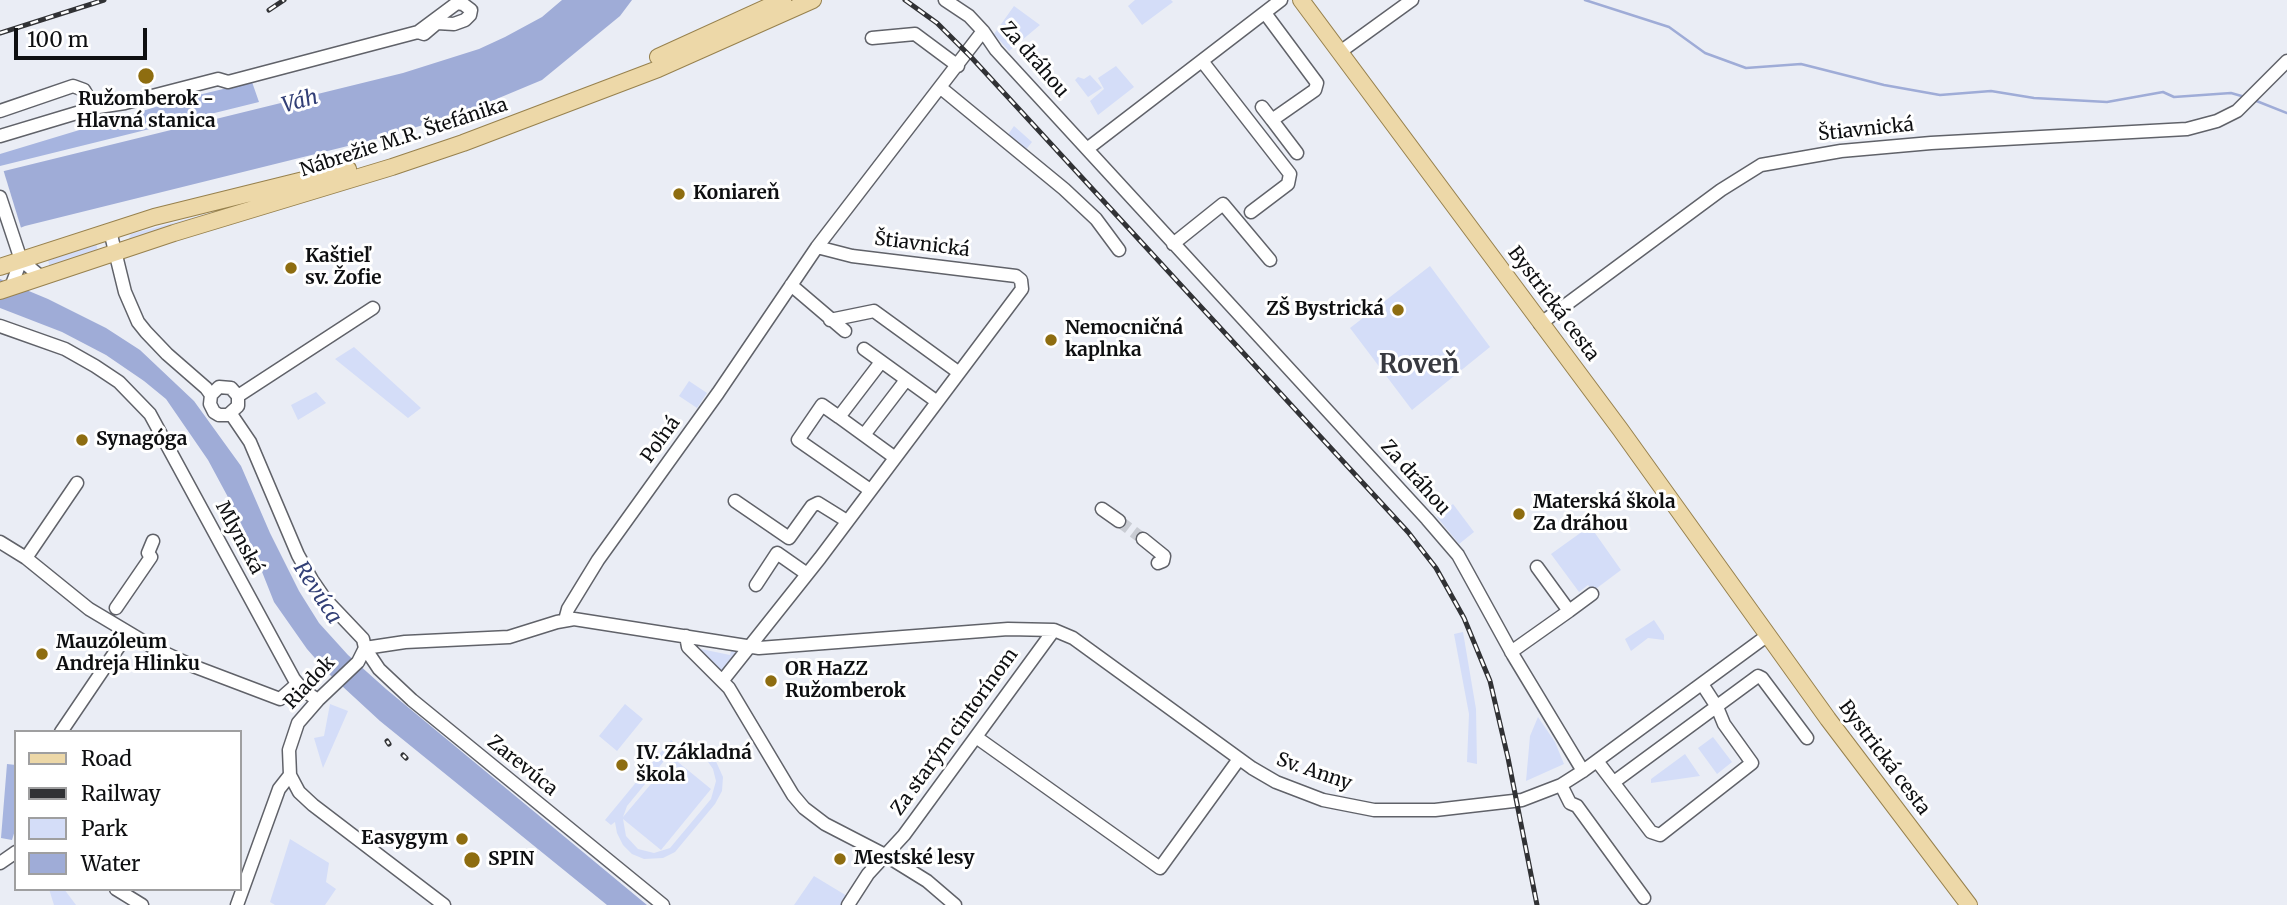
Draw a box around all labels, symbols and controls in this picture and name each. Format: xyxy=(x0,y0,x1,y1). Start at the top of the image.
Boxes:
scale bar xyxy=(18,14,150,58)
street label: Za dráhou xyxy=(995,17,1073,103)
text: 100 m xyxy=(27,26,89,53)
marker: Ružomberok - Hlavná stanica xyxy=(136,66,156,86)
water label: Váh xyxy=(279,85,321,119)
place label: Ružomberok - Hlavná stanica xyxy=(76,89,216,133)
street label: Nábrežie M.R. Štefánika xyxy=(297,94,511,182)
street label: Štiavnická xyxy=(1817,114,1915,146)
place label: Koniareň xyxy=(693,183,780,205)
marker: Koniareň xyxy=(671,186,687,202)
street label: Štiavnická xyxy=(873,228,971,262)
street label: Bystrická cesta xyxy=(1502,242,1604,366)
place label: Kaštieľ sv. Žofie xyxy=(305,246,382,290)
marker: Kaštieľ sv. Žofie xyxy=(283,260,299,276)
place label: ZŠ Bystrická xyxy=(1266,299,1384,321)
marker: ZŠ Bystrická xyxy=(1390,302,1406,318)
place label: Nemocničná kaplnka xyxy=(1065,318,1183,362)
marker: Nemocničná kaplnka xyxy=(1043,332,1059,348)
district label: Roveň xyxy=(1379,350,1459,382)
street label: Poľná xyxy=(637,412,685,468)
place label: Synagóga xyxy=(96,429,187,451)
marker: Synagóga xyxy=(74,432,90,448)
street label: Za dráhou xyxy=(1375,436,1455,520)
place label: Materská škola Za dráhou xyxy=(1533,492,1676,536)
street label: Mlynská xyxy=(210,498,268,578)
marker: Materská škola Za dráhou xyxy=(1511,506,1527,522)
water label: Revúca xyxy=(288,557,346,629)
place label: Mauzóleum Andreja Hlinku xyxy=(56,632,200,676)
street label: Za starým cintorínom xyxy=(887,644,1023,820)
marker: Mauzóleum Andreja Hlinku xyxy=(34,646,50,662)
street label: Riadok xyxy=(280,652,340,714)
place label: OR HaZZ Ružomberok xyxy=(785,659,906,703)
marker: OR HaZZ Ružomberok xyxy=(763,673,779,689)
street label: Bystrická cesta xyxy=(1833,696,1935,820)
legend xyxy=(14,730,242,891)
street label: Zarevúca xyxy=(482,731,562,801)
place label: IV. Základná škola xyxy=(636,743,752,787)
text: Road xyxy=(81,745,132,772)
street label: Sv. Anny xyxy=(1273,749,1355,795)
marker: IV. Základná škola xyxy=(614,757,630,773)
text: Railway xyxy=(81,780,161,807)
text: Park xyxy=(81,815,128,842)
place label: Easygym xyxy=(361,828,448,850)
marker: Easygym xyxy=(454,831,470,847)
place label: Mestské lesy xyxy=(854,848,975,870)
place label: SPIN xyxy=(488,849,534,871)
text: Water xyxy=(81,850,140,877)
marker: SPIN xyxy=(462,850,482,870)
marker: Mestské lesy xyxy=(832,851,848,867)

